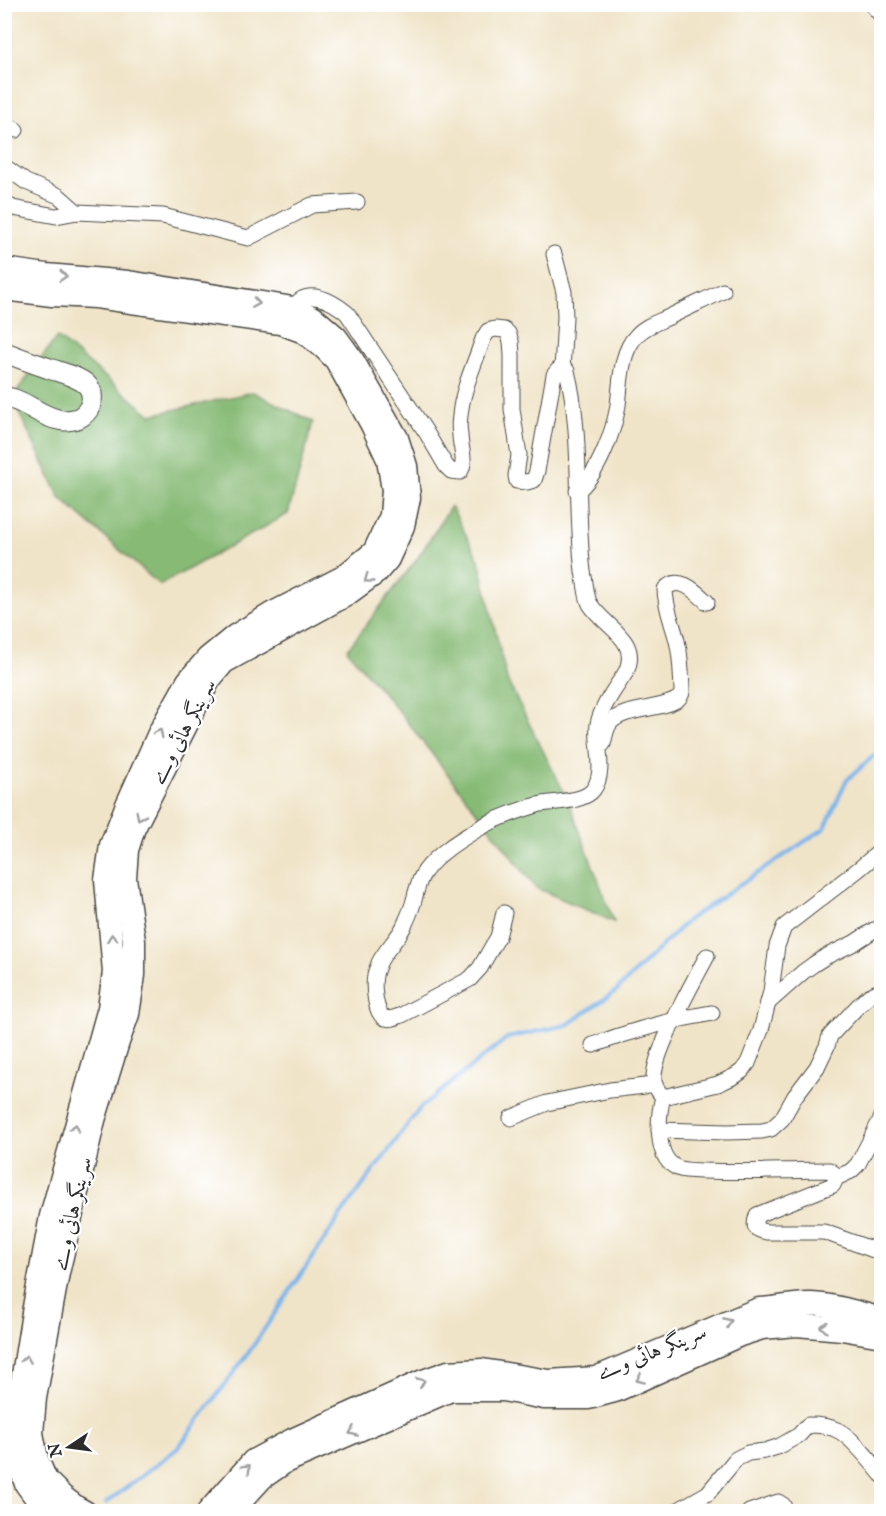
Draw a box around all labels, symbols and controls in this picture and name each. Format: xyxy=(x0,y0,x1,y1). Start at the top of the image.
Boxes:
one-way arrow xyxy=(58,269,67,282)
one-way arrow xyxy=(251,296,260,308)
one-way arrow xyxy=(363,572,374,583)
street label: سرینگر ہائی وے xyxy=(144,674,223,789)
one-way arrow xyxy=(152,728,164,739)
one-way arrow xyxy=(136,810,148,821)
one-way arrow xyxy=(106,934,118,943)
one-way arrow xyxy=(67,1123,80,1133)
street label: سرینگر ہائی وے xyxy=(46,1154,99,1273)
one-way arrow xyxy=(721,1317,732,1329)
street label: سرینگر ہائی وے xyxy=(593,1318,711,1387)
one-way arrow xyxy=(819,1321,828,1334)
one-way arrow xyxy=(19,1355,31,1364)
one-way arrow xyxy=(635,1372,646,1384)
one-way arrow xyxy=(415,1377,426,1389)
north arrow xyxy=(39,1417,99,1477)
one-way arrow xyxy=(348,1425,359,1437)
text: N xyxy=(45,1441,68,1460)
one-way arrow xyxy=(240,1464,251,1474)

